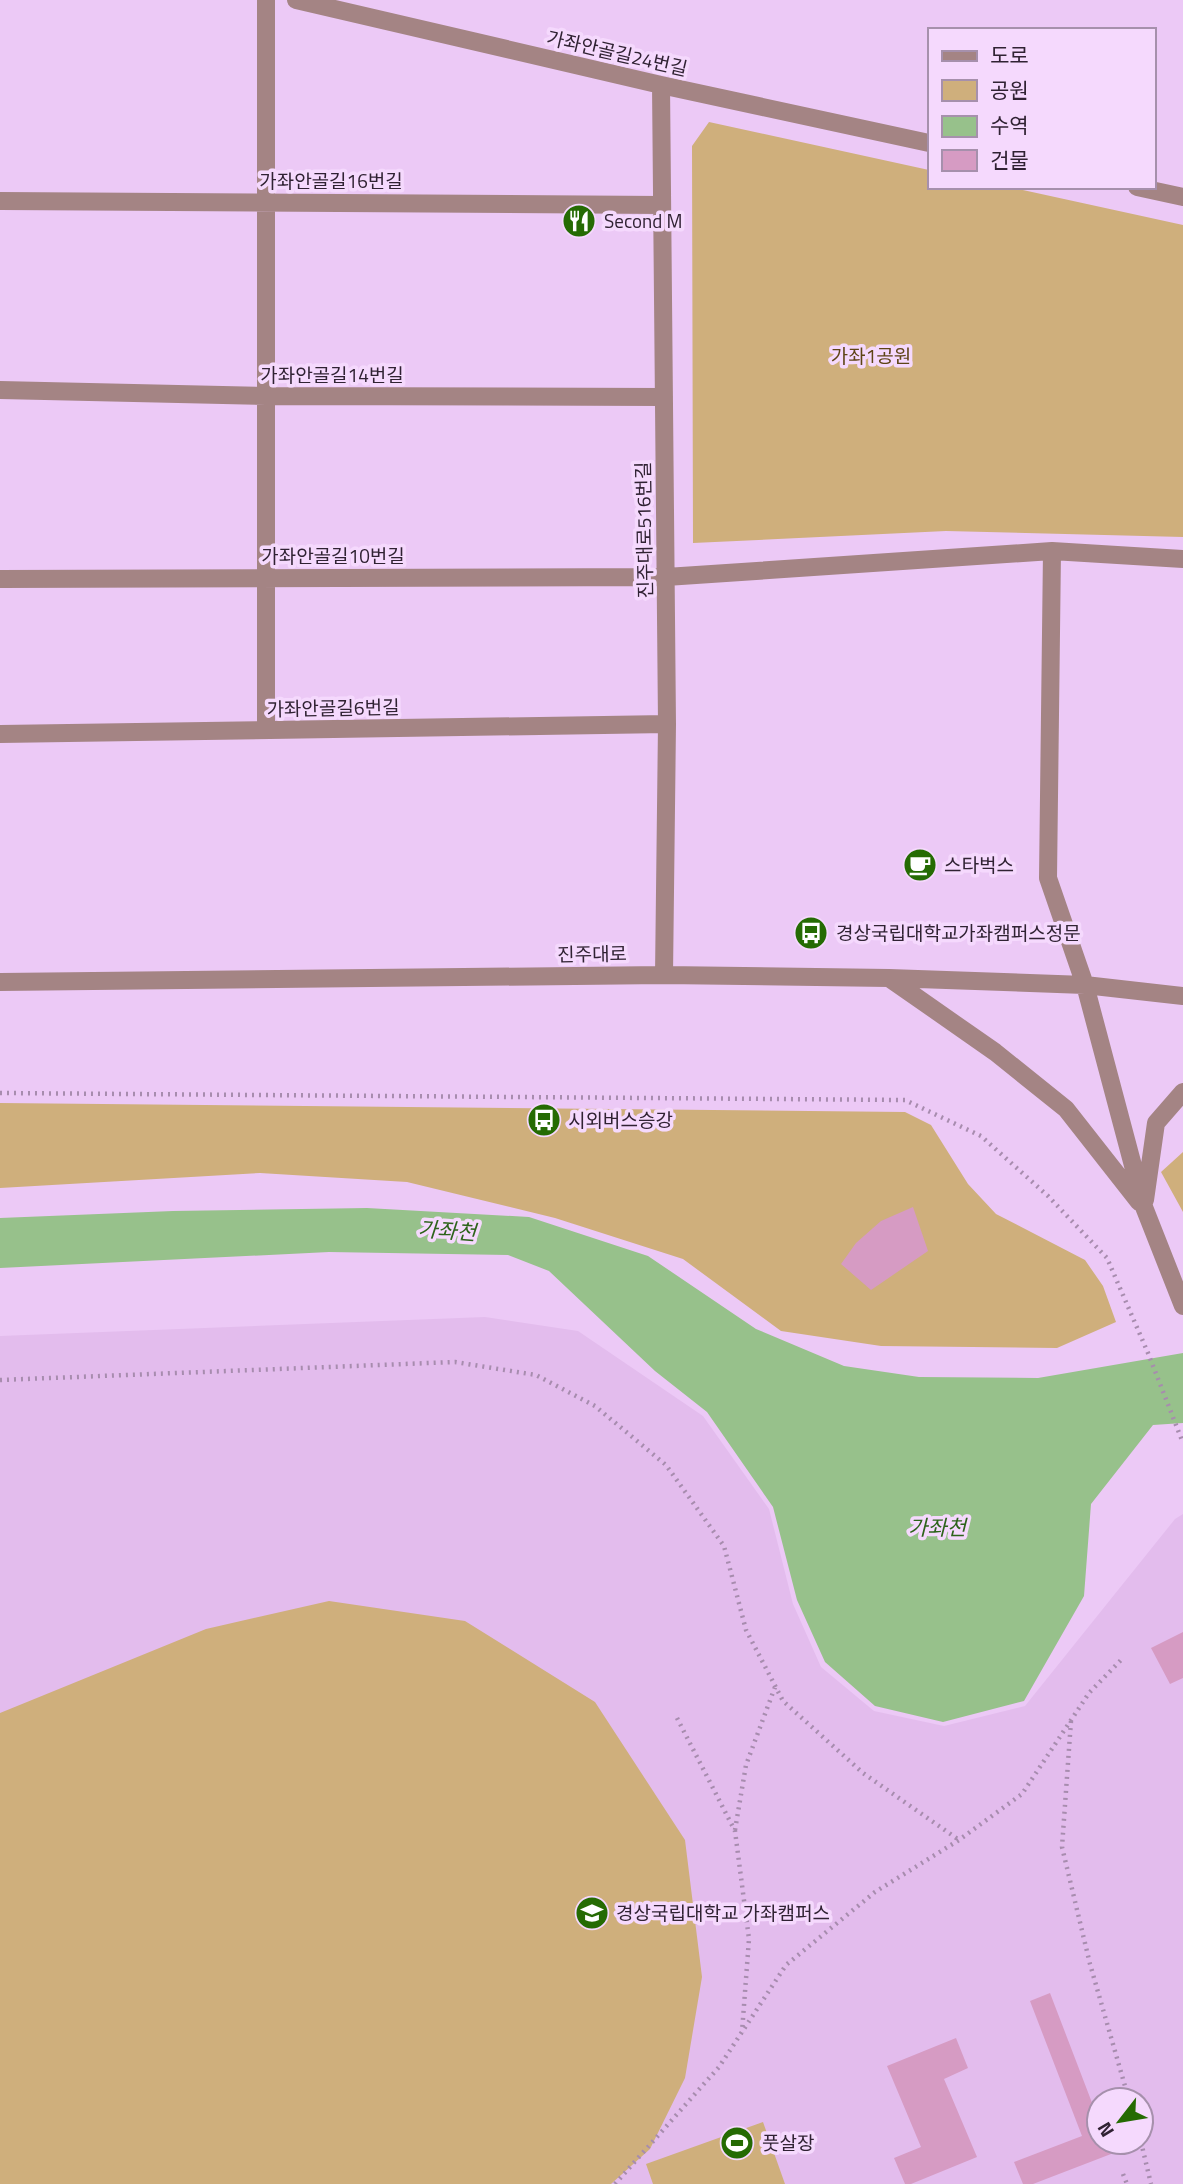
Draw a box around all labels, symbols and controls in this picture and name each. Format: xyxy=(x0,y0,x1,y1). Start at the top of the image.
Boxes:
street label: 가좌안골길24번길 xyxy=(544,22,690,83)
legend xyxy=(928,28,1155,189)
text: 도로 xyxy=(990,39,1029,71)
text: 공원 xyxy=(990,74,1029,106)
text: 수역 xyxy=(990,109,1029,141)
text: 건물 xyxy=(990,144,1029,176)
street label: 가좌안골길16번길 xyxy=(259,166,403,195)
restaurant icon: Second M xyxy=(560,202,598,240)
place label: Second M xyxy=(604,206,683,235)
park label: 가좌1공원 xyxy=(831,341,911,370)
street label: 가좌안골길14번길 xyxy=(260,360,404,389)
street label: 진주대로516번길 xyxy=(628,461,659,599)
street label: 가좌안골길10번길 xyxy=(261,541,405,570)
street label: 가좌안골길6번길 xyxy=(266,692,400,723)
cafe icon: 스타벅스 xyxy=(901,846,939,884)
place label: 스타벅스 xyxy=(944,850,1014,879)
bus stop icon: 경상국립대학교가좌캠퍼스정문 xyxy=(792,914,830,952)
place label: 경상국립대학교가좌캠퍼스정문 xyxy=(836,918,1081,947)
street label: 진주대로 xyxy=(557,938,627,969)
bus stop icon: 시외버스승강 xyxy=(525,1101,563,1139)
place label: 시외버스승강 xyxy=(568,1105,673,1134)
water label: 가좌천 xyxy=(417,1212,480,1248)
water label: 가좌천 xyxy=(908,1511,969,1543)
school or university icon: 경상국립대학교 가좌캠퍼스 xyxy=(573,1894,611,1932)
place label: 경상국립대학교 가좌캠퍼스 xyxy=(616,1898,830,1927)
north arrow xyxy=(1085,2086,1155,2156)
text: N xyxy=(1089,2117,1121,2143)
sports icon: 풋살장 xyxy=(718,2124,756,2162)
place label: 풋살장 xyxy=(762,2128,814,2157)

